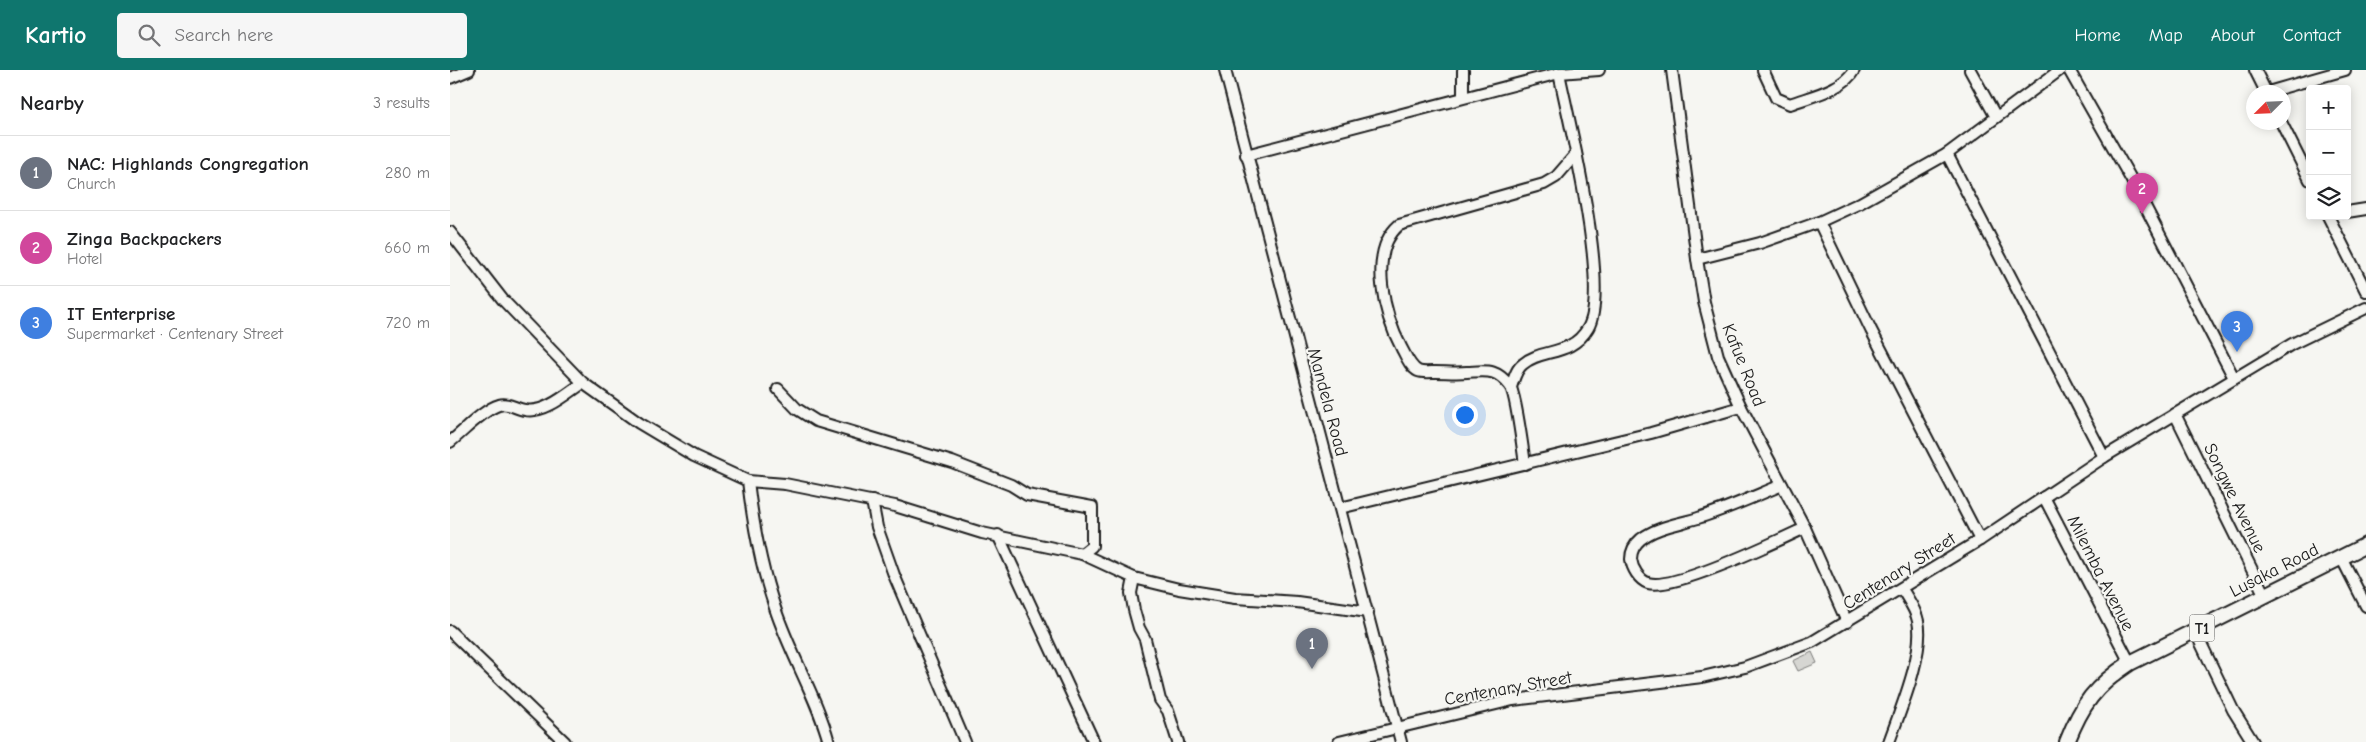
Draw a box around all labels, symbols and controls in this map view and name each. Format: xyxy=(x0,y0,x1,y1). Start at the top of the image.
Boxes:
search box xyxy=(117,13,467,58)
text: Kartio xyxy=(25,21,87,49)
icon: search xyxy=(135,21,163,49)
text: Search here xyxy=(175,24,273,46)
text: Home xyxy=(2074,25,2121,46)
text: Map xyxy=(2149,25,2183,46)
text: About xyxy=(2211,25,2255,46)
text: Contact xyxy=(2283,25,2341,46)
north arrow xyxy=(2246,85,2291,130)
map controls xyxy=(2306,85,2351,220)
button: + xyxy=(2306,85,2351,130)
text: Nearby xyxy=(20,91,84,115)
text: 3 results xyxy=(373,94,430,112)
button: − xyxy=(2306,130,2351,175)
text: NAC: Highlands Congregation xyxy=(67,153,309,175)
text: 1 xyxy=(33,164,39,182)
text: 280 m xyxy=(385,164,430,182)
pin: 2 xyxy=(2126,173,2158,214)
text: Church xyxy=(67,175,116,193)
button: layers xyxy=(2306,175,2351,220)
text: Zinga Backpackers xyxy=(67,228,222,250)
text: 2 xyxy=(32,239,40,257)
text: 660 m xyxy=(384,239,430,257)
text: Hotel xyxy=(67,250,103,268)
text: IT Enterprise xyxy=(67,303,175,325)
pin: 3 xyxy=(2221,311,2253,352)
text: 3 xyxy=(32,314,40,332)
text: 720 m xyxy=(386,314,430,332)
street label: Kafue Road xyxy=(1717,321,1770,410)
text: Supermarket · Centenary Street xyxy=(67,325,283,343)
street label: Mandela Road xyxy=(1303,346,1352,458)
your location xyxy=(1452,402,1478,428)
street label: Songwe Avenue xyxy=(2199,440,2270,556)
street label: Milemba Avenue xyxy=(2062,512,2139,634)
street label: Centenary Street xyxy=(1839,528,1960,615)
street label: Lusaka Road xyxy=(2226,539,2322,602)
road number: T1 xyxy=(2190,614,2214,642)
pin: 1 xyxy=(1296,628,1328,669)
street label: Centenary Street xyxy=(1443,667,1574,710)

